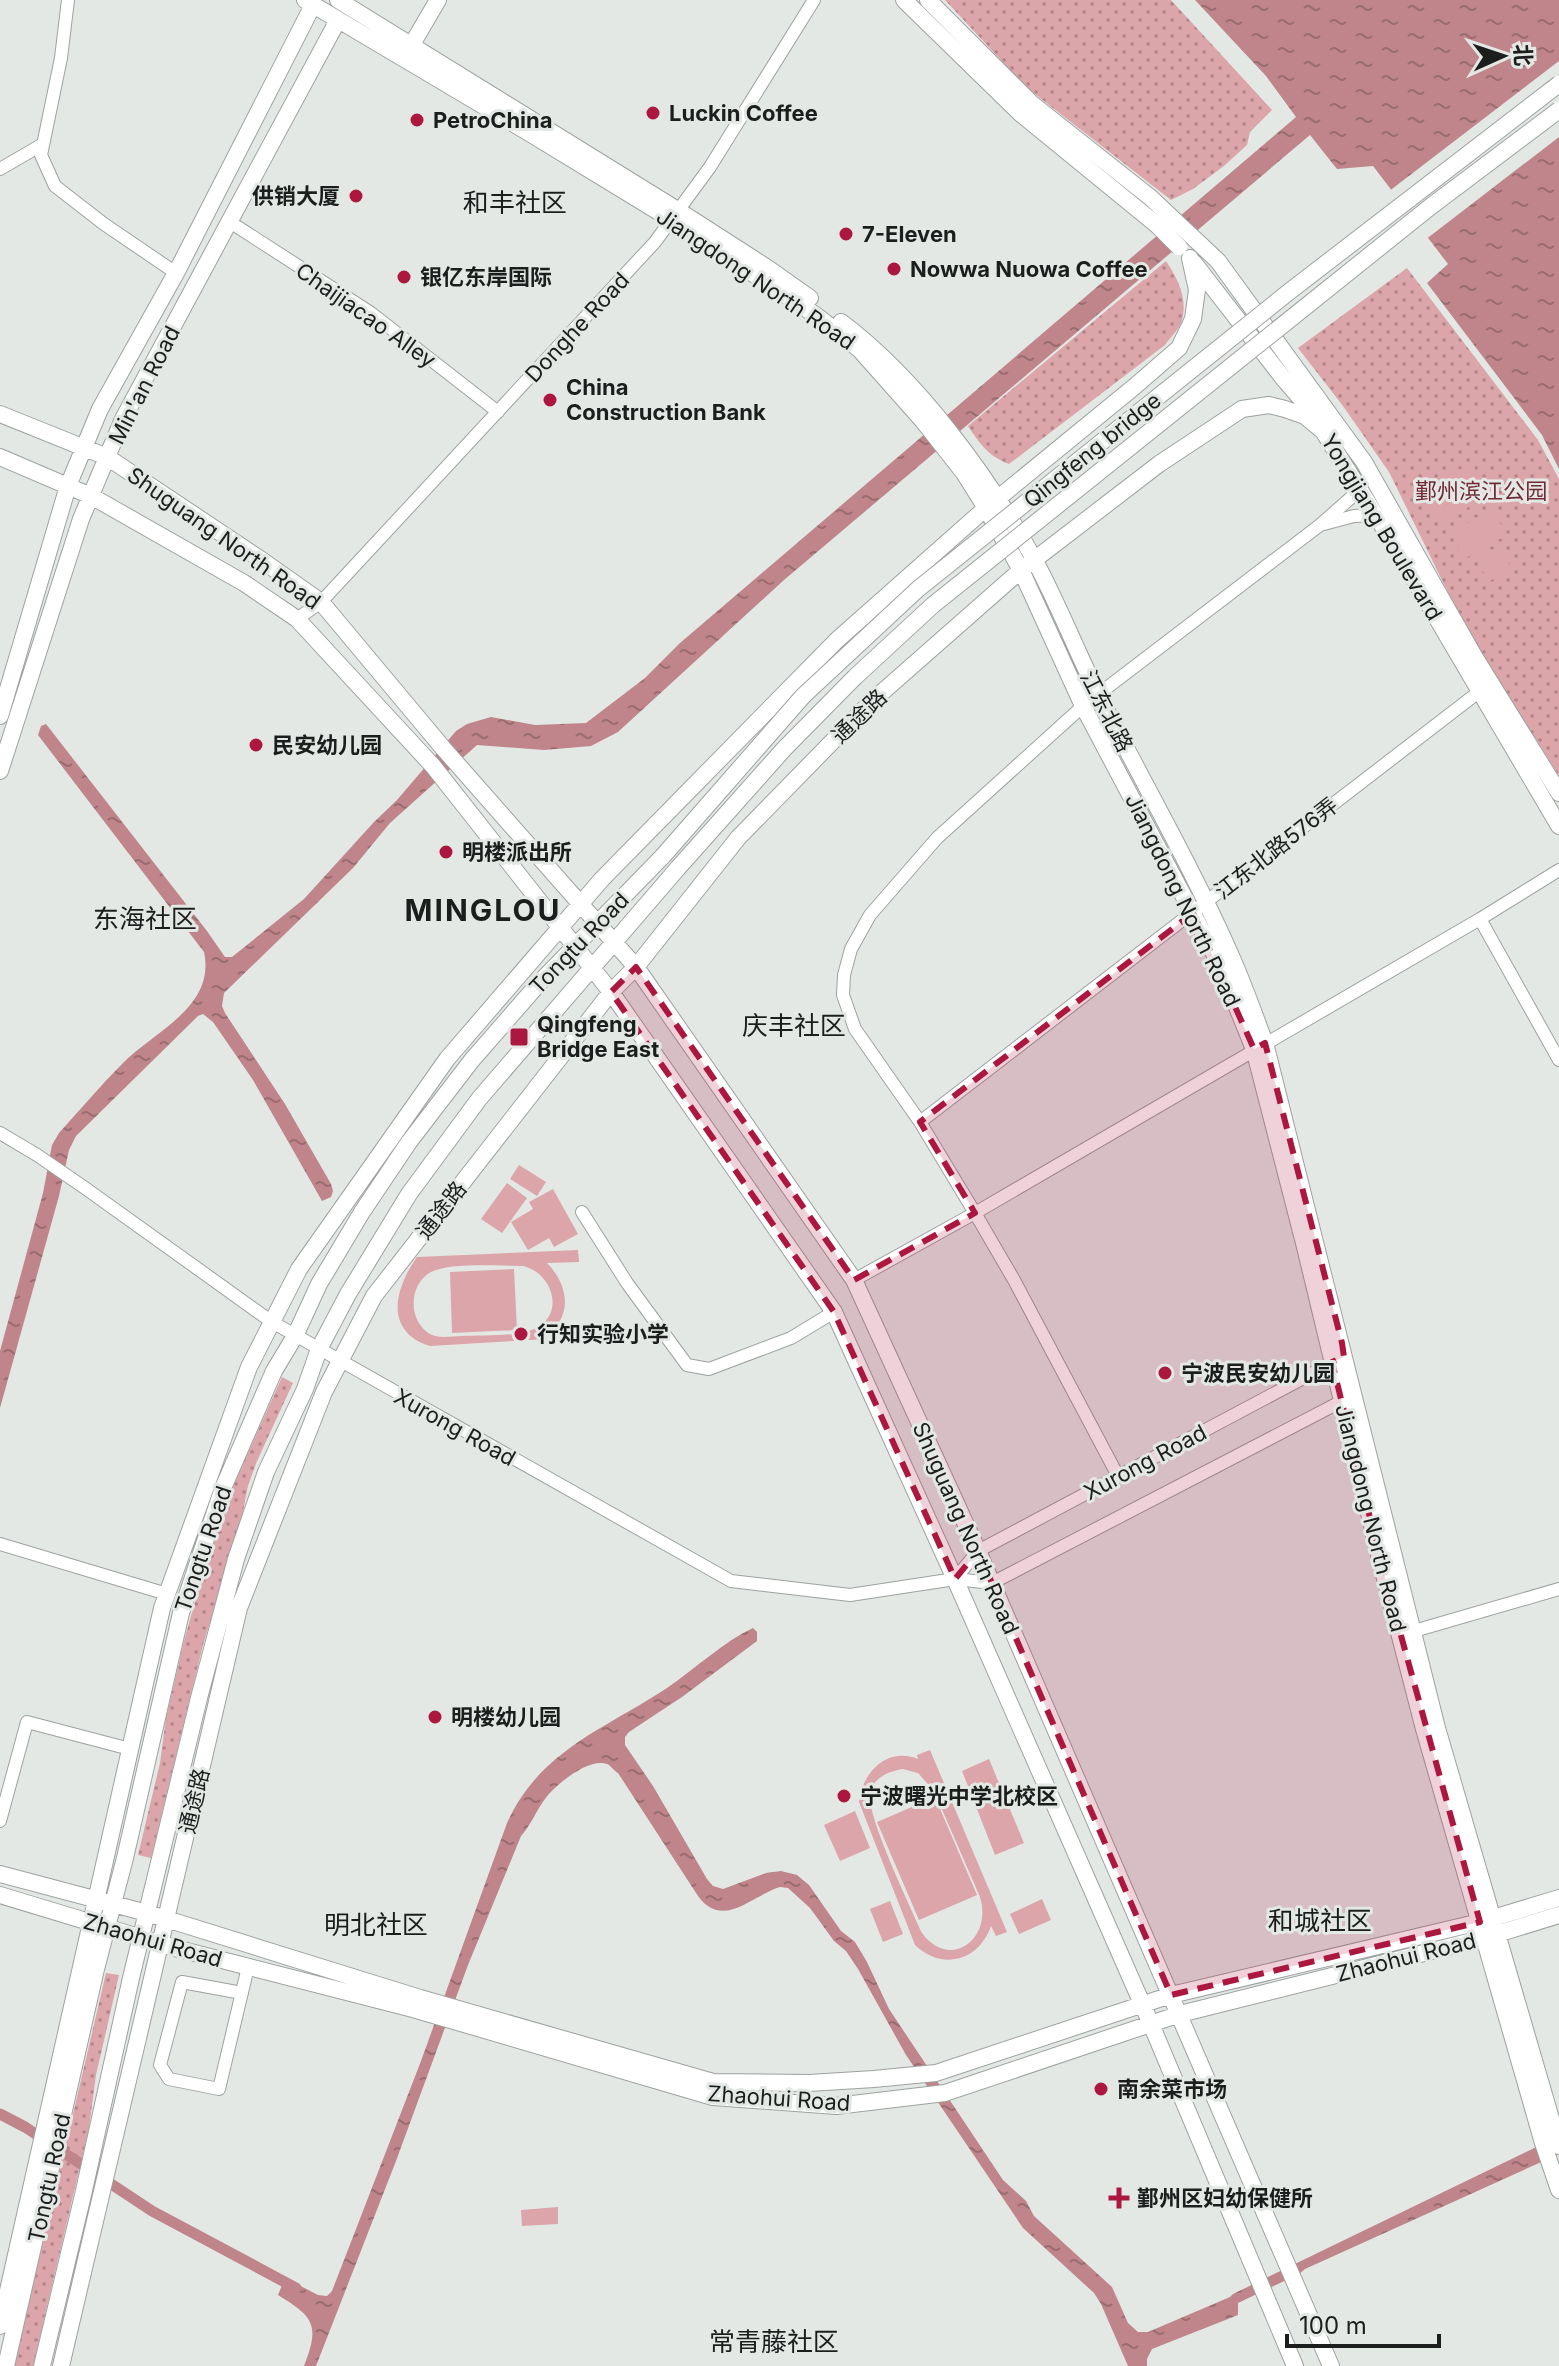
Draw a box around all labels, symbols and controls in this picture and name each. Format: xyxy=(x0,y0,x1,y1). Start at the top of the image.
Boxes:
north arrow xyxy=(1463,16,1543,96)
text: 北 xyxy=(1509,43,1537,67)
place label: Luckin Coffee xyxy=(669,100,818,126)
marker: Luckin Coffee xyxy=(644,104,662,122)
place label: PetroChina xyxy=(433,107,553,133)
marker: PetroChina xyxy=(408,111,426,129)
place label: 供销大厦 xyxy=(252,183,340,209)
marker: 供销大厦 xyxy=(347,187,365,205)
district label: 和丰社区 xyxy=(463,187,567,218)
street label: Jiangdong North Road xyxy=(652,203,860,355)
place label: 7-Eleven xyxy=(862,221,957,247)
marker: 7-Eleven xyxy=(837,225,855,243)
place label: Nowwa Nuowa Coffee xyxy=(910,256,1148,282)
street label: Chaijiacao Alley xyxy=(291,257,441,373)
marker: Nowwa Nuowa Coffee xyxy=(885,260,903,278)
place label: 银亿东岸国际 xyxy=(420,264,552,290)
street label: Donghe Road xyxy=(520,267,634,387)
marker: 银亿东岸国际 xyxy=(395,268,413,286)
street label: Min'an Road xyxy=(103,321,185,449)
place label: China Construction Bank xyxy=(566,374,766,425)
street label: Qingfeng bridge xyxy=(1018,387,1166,513)
marker: China Construction Bank xyxy=(541,391,559,409)
street label: Yongjiang Boulevard xyxy=(1316,429,1448,625)
street label: Shuguang North Road xyxy=(123,462,325,614)
park label: 鄞州滨江公园 xyxy=(1415,478,1547,504)
street label: 江东北路 xyxy=(1075,666,1139,756)
street label: 通途路 xyxy=(826,684,892,748)
place label: 民安幼儿园 xyxy=(272,732,382,758)
marker: 民安幼儿园 xyxy=(247,736,265,754)
street label: Jiangdong North Road xyxy=(1120,789,1246,1011)
street label: 江东北路576弄 xyxy=(1209,792,1343,904)
place label: 明楼派出所 xyxy=(462,839,572,865)
marker: 明楼派出所 xyxy=(437,843,455,861)
street label: Tongtu Road xyxy=(524,887,634,999)
district label: MINGLOU xyxy=(405,892,561,928)
district label: 东海社区 xyxy=(93,903,197,934)
district label: 庆丰社区 xyxy=(742,1010,846,1041)
place label: Qingfeng Bridge East xyxy=(537,1011,659,1062)
marker: Qingfeng Bridge East xyxy=(508,1026,530,1048)
street label: 通途路 xyxy=(410,1176,472,1244)
place label: 行知实验小学 xyxy=(537,1321,669,1347)
marker: 行知实验小学 xyxy=(512,1325,530,1343)
place label: 宁波民安幼儿园 xyxy=(1181,1360,1335,1386)
marker: 宁波民安幼儿园 xyxy=(1156,1364,1174,1382)
street label: Xurong Road xyxy=(390,1383,520,1471)
street label: Jiangdong North Road xyxy=(1330,1401,1412,1635)
street label: Shuguang North Road xyxy=(907,1418,1025,1638)
street label: Xurong Road xyxy=(1079,1419,1211,1505)
street label: Tongtu Road xyxy=(169,1483,237,1615)
place label: 明楼幼儿园 xyxy=(451,1704,561,1730)
marker: 明楼幼儿园 xyxy=(426,1708,444,1726)
street label: 通途路 xyxy=(174,1766,214,1836)
place label: 宁波曙光中学北校区 xyxy=(860,1783,1058,1809)
marker: 宁波曙光中学北校区 xyxy=(835,1787,853,1805)
district label: 和城社区 xyxy=(1268,1905,1372,1936)
street label: Zhaohui Road xyxy=(81,1908,225,1972)
district label: 明北社区 xyxy=(324,1909,428,1940)
street label: Zhaohui Road xyxy=(1333,1927,1479,1987)
place label: 南余菜市场 xyxy=(1117,2076,1227,2102)
street label: Zhaohui Road xyxy=(707,2080,851,2116)
marker: 南余菜市场 xyxy=(1092,2080,1110,2098)
street label: Tongtu Road xyxy=(23,2111,75,2245)
place label: 鄞州区妇幼保健所 xyxy=(1137,2185,1313,2211)
marker: 鄞州区妇幼保健所 xyxy=(1108,2187,1130,2209)
scale bar xyxy=(1287,2298,1439,2348)
text: 100 m xyxy=(1299,2311,1367,2340)
district label: 常青藤社区 xyxy=(709,2326,839,2357)

